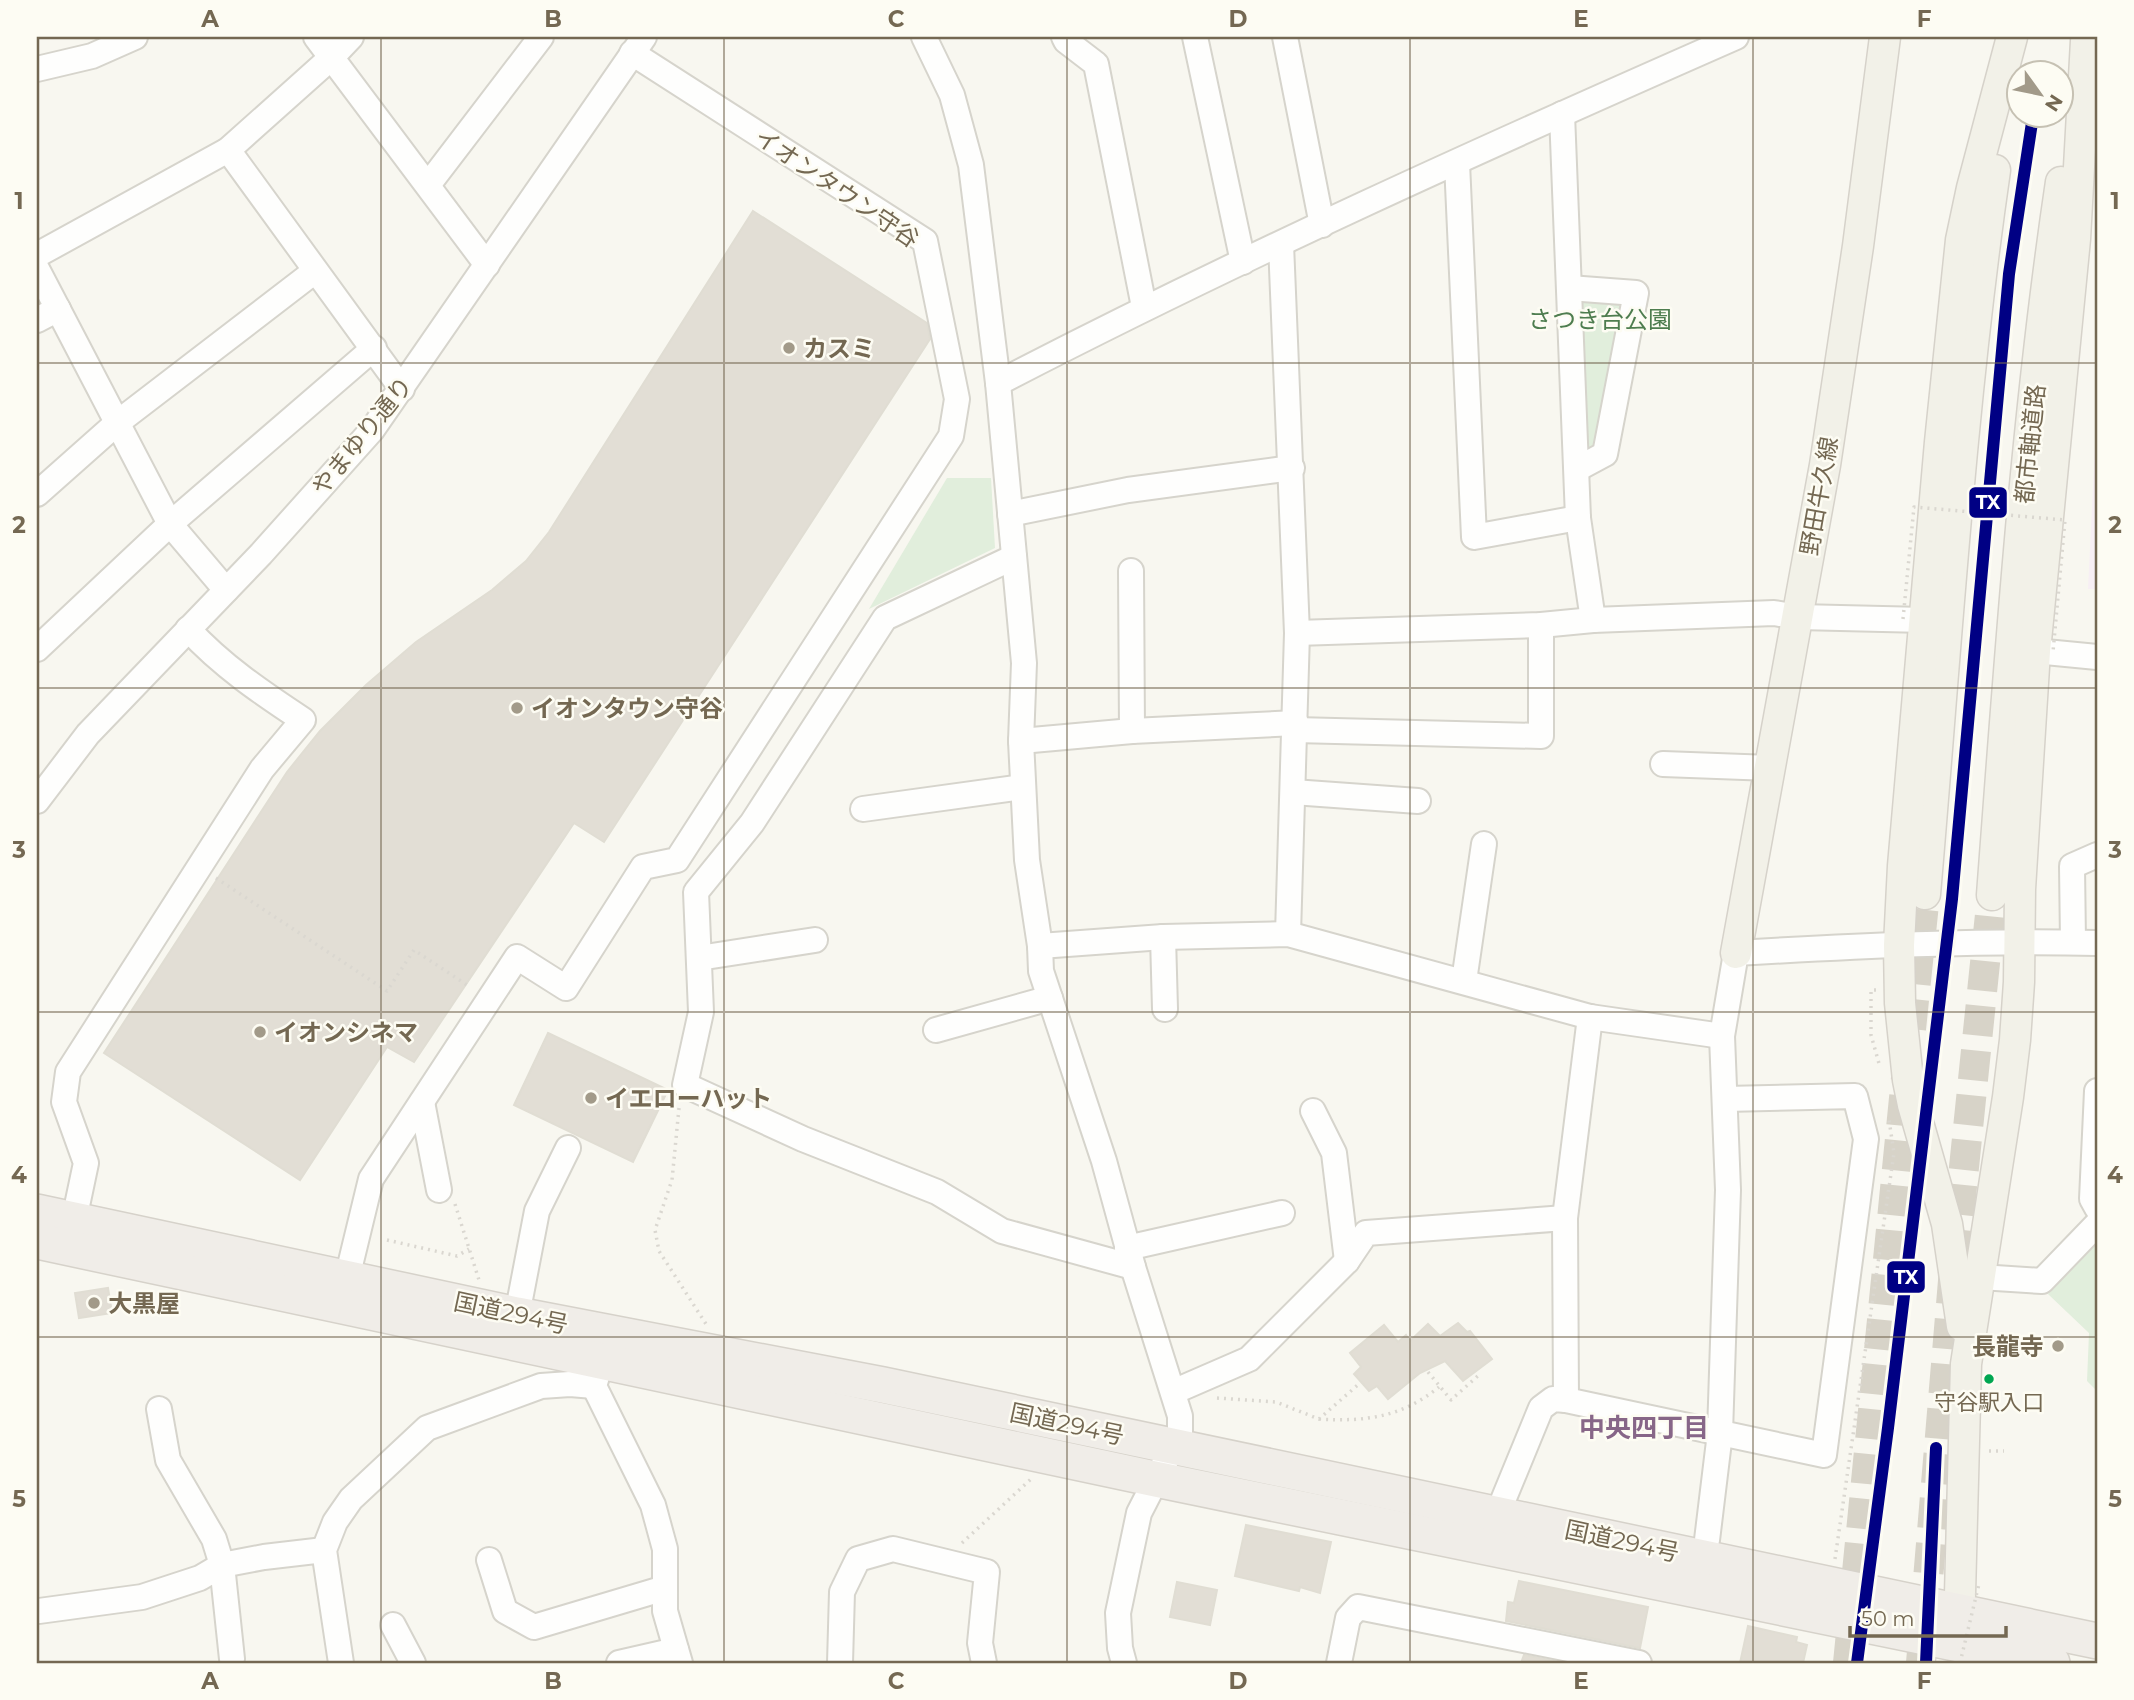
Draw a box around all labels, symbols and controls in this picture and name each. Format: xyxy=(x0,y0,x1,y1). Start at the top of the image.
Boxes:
text: A xyxy=(200,5,219,33)
text: B xyxy=(544,5,562,33)
text: C xyxy=(888,5,905,33)
text: D xyxy=(1229,5,1248,33)
text: E xyxy=(1573,5,1589,33)
text: F xyxy=(1917,5,1932,33)
north arrow xyxy=(2004,60,2074,130)
text: N xyxy=(2040,90,2068,116)
street label: イオンタウン守谷 xyxy=(749,122,925,254)
text: 1 xyxy=(14,187,24,215)
text: 1 xyxy=(2110,187,2120,215)
park label: さつき台公園 xyxy=(1528,305,1672,334)
place label: カスミ xyxy=(803,334,875,363)
marker: カスミ xyxy=(781,340,797,356)
street label: やまゆり通り xyxy=(305,371,419,501)
street label: 都市軸道路 xyxy=(2009,383,2051,505)
street label: 野田牛久線 xyxy=(1794,434,1844,558)
line badge: TX xyxy=(1968,486,2008,519)
text: TX xyxy=(1976,491,2001,514)
text: 2 xyxy=(12,511,26,539)
text: 2 xyxy=(2108,511,2122,539)
place label: イオンタウン守谷 xyxy=(531,694,723,723)
marker: イオンタウン守谷 xyxy=(509,700,525,716)
text: 3 xyxy=(11,836,26,864)
text: 3 xyxy=(2107,836,2122,864)
place label: イオンシネマ xyxy=(274,1018,418,1047)
marker: イオンシネマ xyxy=(252,1024,268,1040)
place label: イエローハット xyxy=(605,1084,772,1113)
marker: イエローハット xyxy=(583,1090,599,1106)
text: 4 xyxy=(11,1161,27,1189)
text: 4 xyxy=(2107,1161,2123,1189)
line badge: TX xyxy=(1886,1260,1926,1294)
text: TX xyxy=(1894,1266,1919,1289)
street label: 国道294号 xyxy=(451,1287,571,1339)
place label: 大黒屋 xyxy=(108,1289,180,1318)
marker: 大黒屋 xyxy=(86,1295,102,1311)
place label: 長龍寺 xyxy=(1972,1332,2044,1361)
marker: 長龍寺 xyxy=(2050,1338,2066,1354)
marker: 守谷駅入口 xyxy=(1982,1372,1996,1386)
place label: 守谷駅入口 xyxy=(1934,1389,2044,1416)
street label: 国道294号 xyxy=(1007,1398,1127,1450)
district label: 中央四丁目 xyxy=(1579,1412,1709,1444)
text: 5 xyxy=(12,1485,26,1513)
text: 5 xyxy=(2108,1485,2122,1513)
street label: 国道294号 xyxy=(1562,1515,1682,1567)
scale bar xyxy=(1850,1595,2006,1639)
text: 50 m xyxy=(1861,1606,1915,1631)
text: A xyxy=(200,1667,219,1695)
text: B xyxy=(544,1667,562,1695)
text: C xyxy=(888,1667,905,1695)
text: D xyxy=(1229,1667,1248,1695)
text: E xyxy=(1573,1667,1589,1695)
text: F xyxy=(1917,1667,1932,1695)

